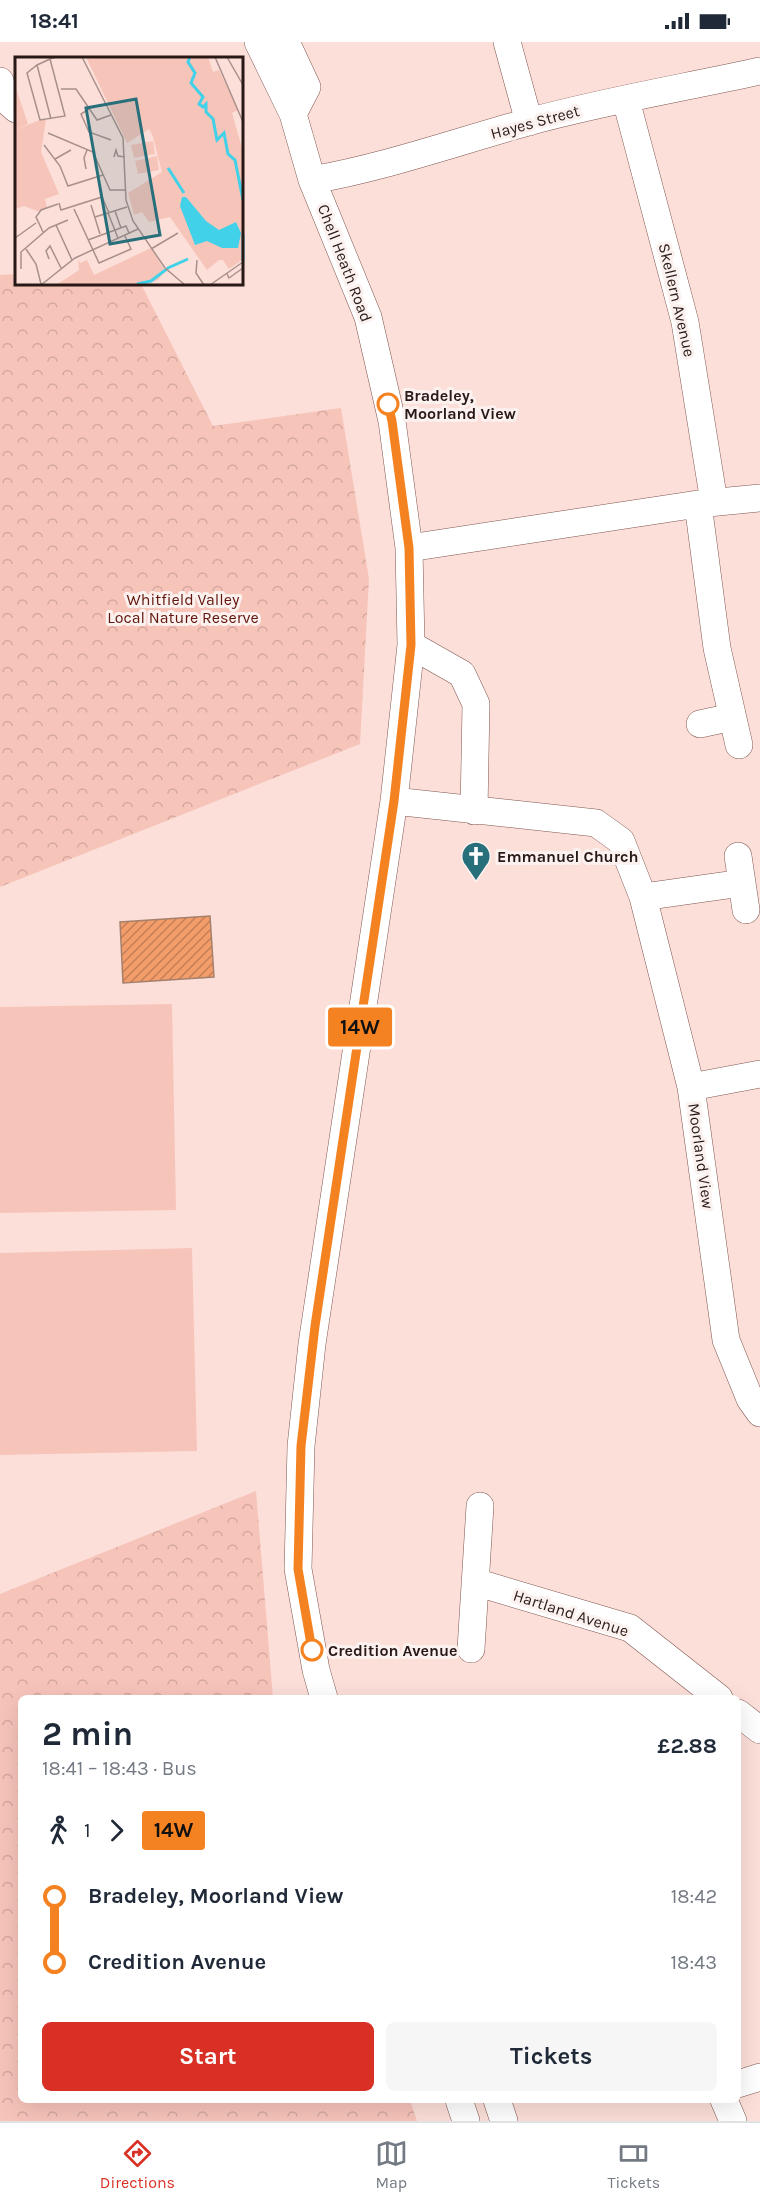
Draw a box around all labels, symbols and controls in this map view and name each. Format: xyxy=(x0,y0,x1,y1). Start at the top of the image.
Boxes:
text: 18:41 xyxy=(30,8,79,34)
inset map xyxy=(15,57,243,285)
street label: Hayes Street xyxy=(488,101,582,143)
street label: Chell Heath Road xyxy=(314,201,376,325)
street label: Skellern Avenue xyxy=(655,241,699,359)
place label: Bradeley, Moorland View xyxy=(404,386,516,423)
marker: Bradeley, Moorland View xyxy=(377,393,399,415)
park label: Whitfield Valley Local Nature Reserve xyxy=(107,590,259,627)
church icon: Emmanuel Church xyxy=(460,840,492,882)
place label: Emmanuel Church xyxy=(497,847,638,866)
line badge: 14W xyxy=(326,1008,394,1046)
text: 14W xyxy=(340,1015,380,1039)
street label: Moorland View xyxy=(684,1102,718,1211)
street label: Hartland Avenue xyxy=(511,1585,631,1641)
marker: Credition Avenue xyxy=(301,1639,323,1661)
place label: Credition Avenue xyxy=(328,1641,458,1660)
text: 2 min xyxy=(42,1715,133,1753)
text: £2.88 xyxy=(657,1733,717,1759)
text: 18:41 – 18:43 · Bus xyxy=(42,1757,197,1780)
icon: walk xyxy=(42,1814,75,1847)
icon: forward xyxy=(100,1814,133,1847)
text: 14W xyxy=(154,1818,193,1842)
text: 1 xyxy=(84,1819,91,1842)
text: Bradeley, Moorland View xyxy=(88,1883,343,1909)
text: 18:42 xyxy=(671,1885,717,1908)
text: Credition Avenue xyxy=(88,1949,266,1975)
text: 18:43 xyxy=(671,1951,717,1974)
button: Start xyxy=(42,2022,374,2091)
button: Tickets xyxy=(386,2022,717,2091)
tab: Directions xyxy=(100,2137,175,2192)
tab: Map xyxy=(375,2137,408,2192)
tab: Tickets xyxy=(607,2137,660,2192)

